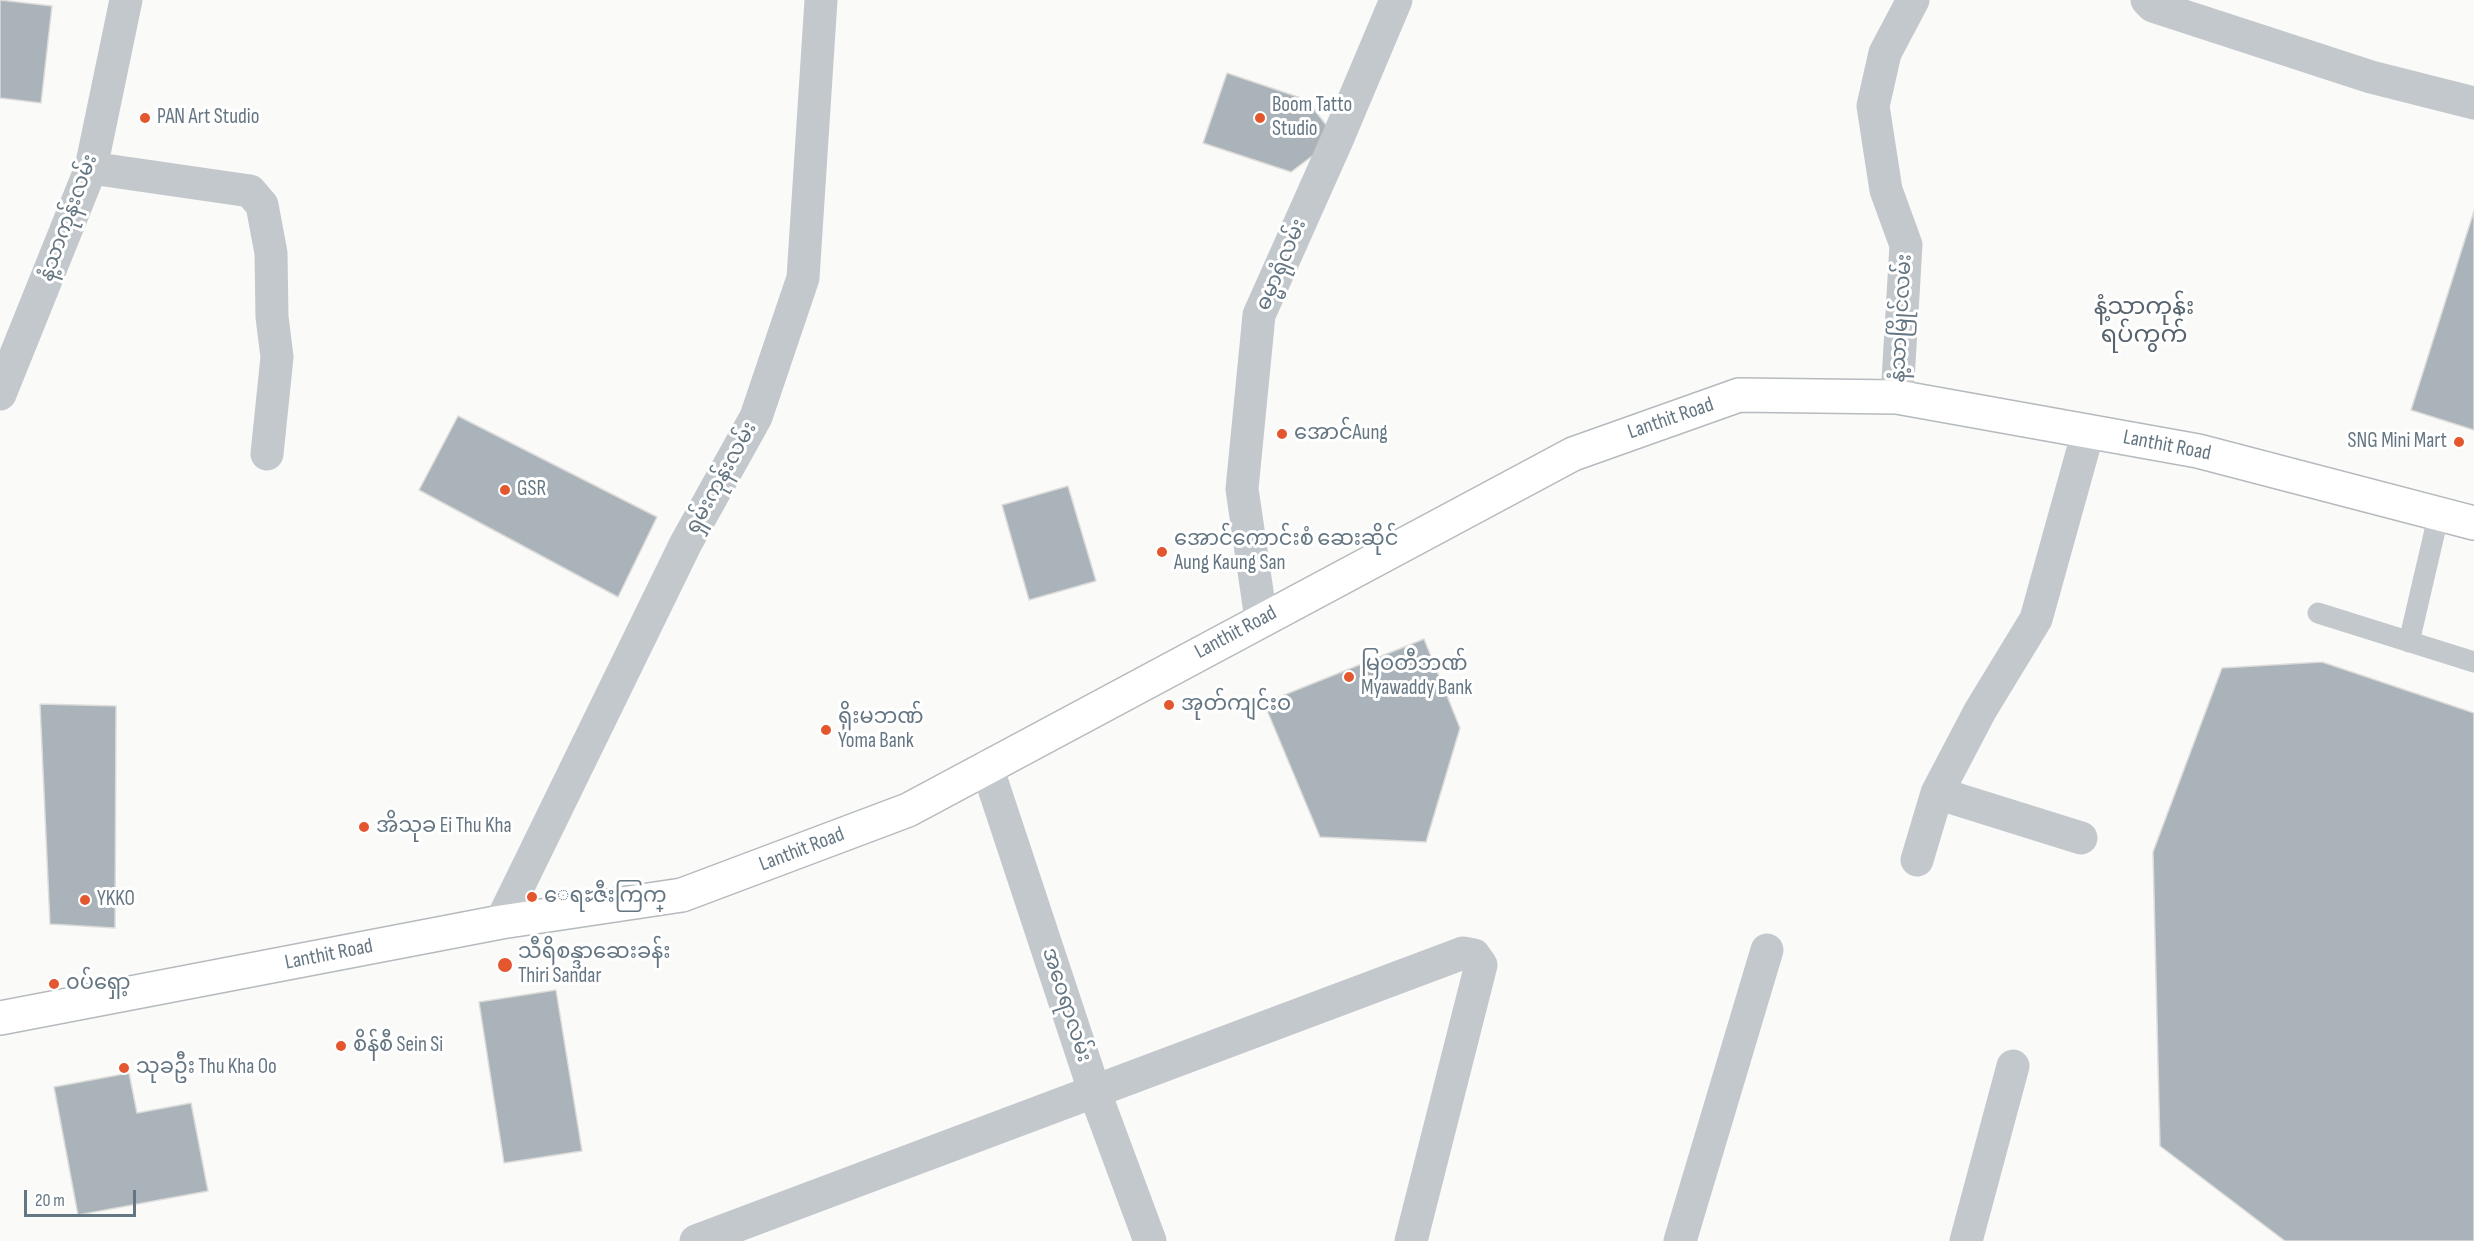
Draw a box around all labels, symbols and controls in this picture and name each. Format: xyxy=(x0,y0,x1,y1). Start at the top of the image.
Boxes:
place label: Boom Tatto Studio xyxy=(1272,93,1352,143)
place label: PAN Art Studio xyxy=(157,105,259,131)
marker: PAN Art Studio xyxy=(138,111,152,125)
marker: Boom Tatto Studio xyxy=(1253,111,1267,125)
street label: နံ့သာကုန်းလမ်း xyxy=(34,151,104,285)
street label: ဓမ္မာရုံလမ်း xyxy=(1251,215,1313,315)
street label: နံ့သာမြိုင်လမ်း xyxy=(1886,253,1918,383)
district label: နံ့သာကုန်း ရပ်ကွက် xyxy=(2094,294,2194,350)
street label: Lanthit Road xyxy=(1625,393,1717,445)
street label: ရှမ်းကုန်းလမ်း xyxy=(681,418,763,538)
place label: အောင်Aung xyxy=(1294,421,1388,447)
street label: Lanthit Road xyxy=(2121,425,2213,467)
marker: အောင်Aung xyxy=(1275,427,1289,441)
place label: SNG Mini Mart xyxy=(2348,429,2447,455)
marker: SNG Mini Mart xyxy=(2452,435,2466,449)
place label: GSR xyxy=(517,477,546,503)
marker: GSR xyxy=(498,483,512,497)
place label: အောင်ကောင်းစံ ဆေးဆိုင် Aung Kaung San xyxy=(1174,527,1398,577)
marker: အောင်ကောင်းစံ ဆေးဆိုင် Aung Kaung San xyxy=(1155,545,1169,559)
street label: Lanthit Road xyxy=(1191,601,1281,665)
place label: မြဝတီဘဏ် Myawaddy Bank xyxy=(1361,652,1472,702)
marker: မြဝတီဘဏ် Myawaddy Bank xyxy=(1342,670,1356,684)
place label: အုတ်ကျင်းဝ xyxy=(1181,692,1291,718)
marker: အုတ်ကျင်းဝ xyxy=(1162,698,1176,712)
place label: ရိုးမဘဏ် Yoma Bank xyxy=(838,705,924,755)
marker: ရိုးမဘဏ် Yoma Bank xyxy=(819,723,833,737)
place label: အိသုခ Ei Thu Kha xyxy=(376,814,512,840)
marker: အိသုခ Ei Thu Kha xyxy=(357,820,371,834)
street label: Lanthit Road xyxy=(756,822,848,878)
place label: ေရႊဇီးကြက္ xyxy=(544,884,667,910)
place label: YKKO xyxy=(97,887,135,913)
marker: ေရႊဇီးကြက္ xyxy=(525,890,539,904)
marker: YKKO xyxy=(78,893,92,907)
street label: Lanthit Road xyxy=(283,934,375,976)
place label: သီရိစန္ဒာဆေးခန်း Thiri Sandar xyxy=(518,940,670,990)
street label: အဝေရာလမ်း xyxy=(1036,945,1096,1065)
marker: သီရိစန္ဒာဆေးခန်း Thiri Sandar xyxy=(496,956,514,974)
place label: ၀ပ်ရှော့ xyxy=(66,971,131,997)
marker: ၀ပ်ရှော့ xyxy=(47,977,61,991)
place label: စိန်စီ Sein Si xyxy=(353,1033,443,1059)
marker: စိန်စီ Sein Si xyxy=(334,1039,348,1053)
place label: သုခဦး Thu Kha Oo xyxy=(136,1055,277,1081)
marker: သုခဦး Thu Kha Oo xyxy=(117,1061,131,1075)
scale bar xyxy=(27,1178,140,1216)
text: 20 m xyxy=(35,1190,65,1211)

